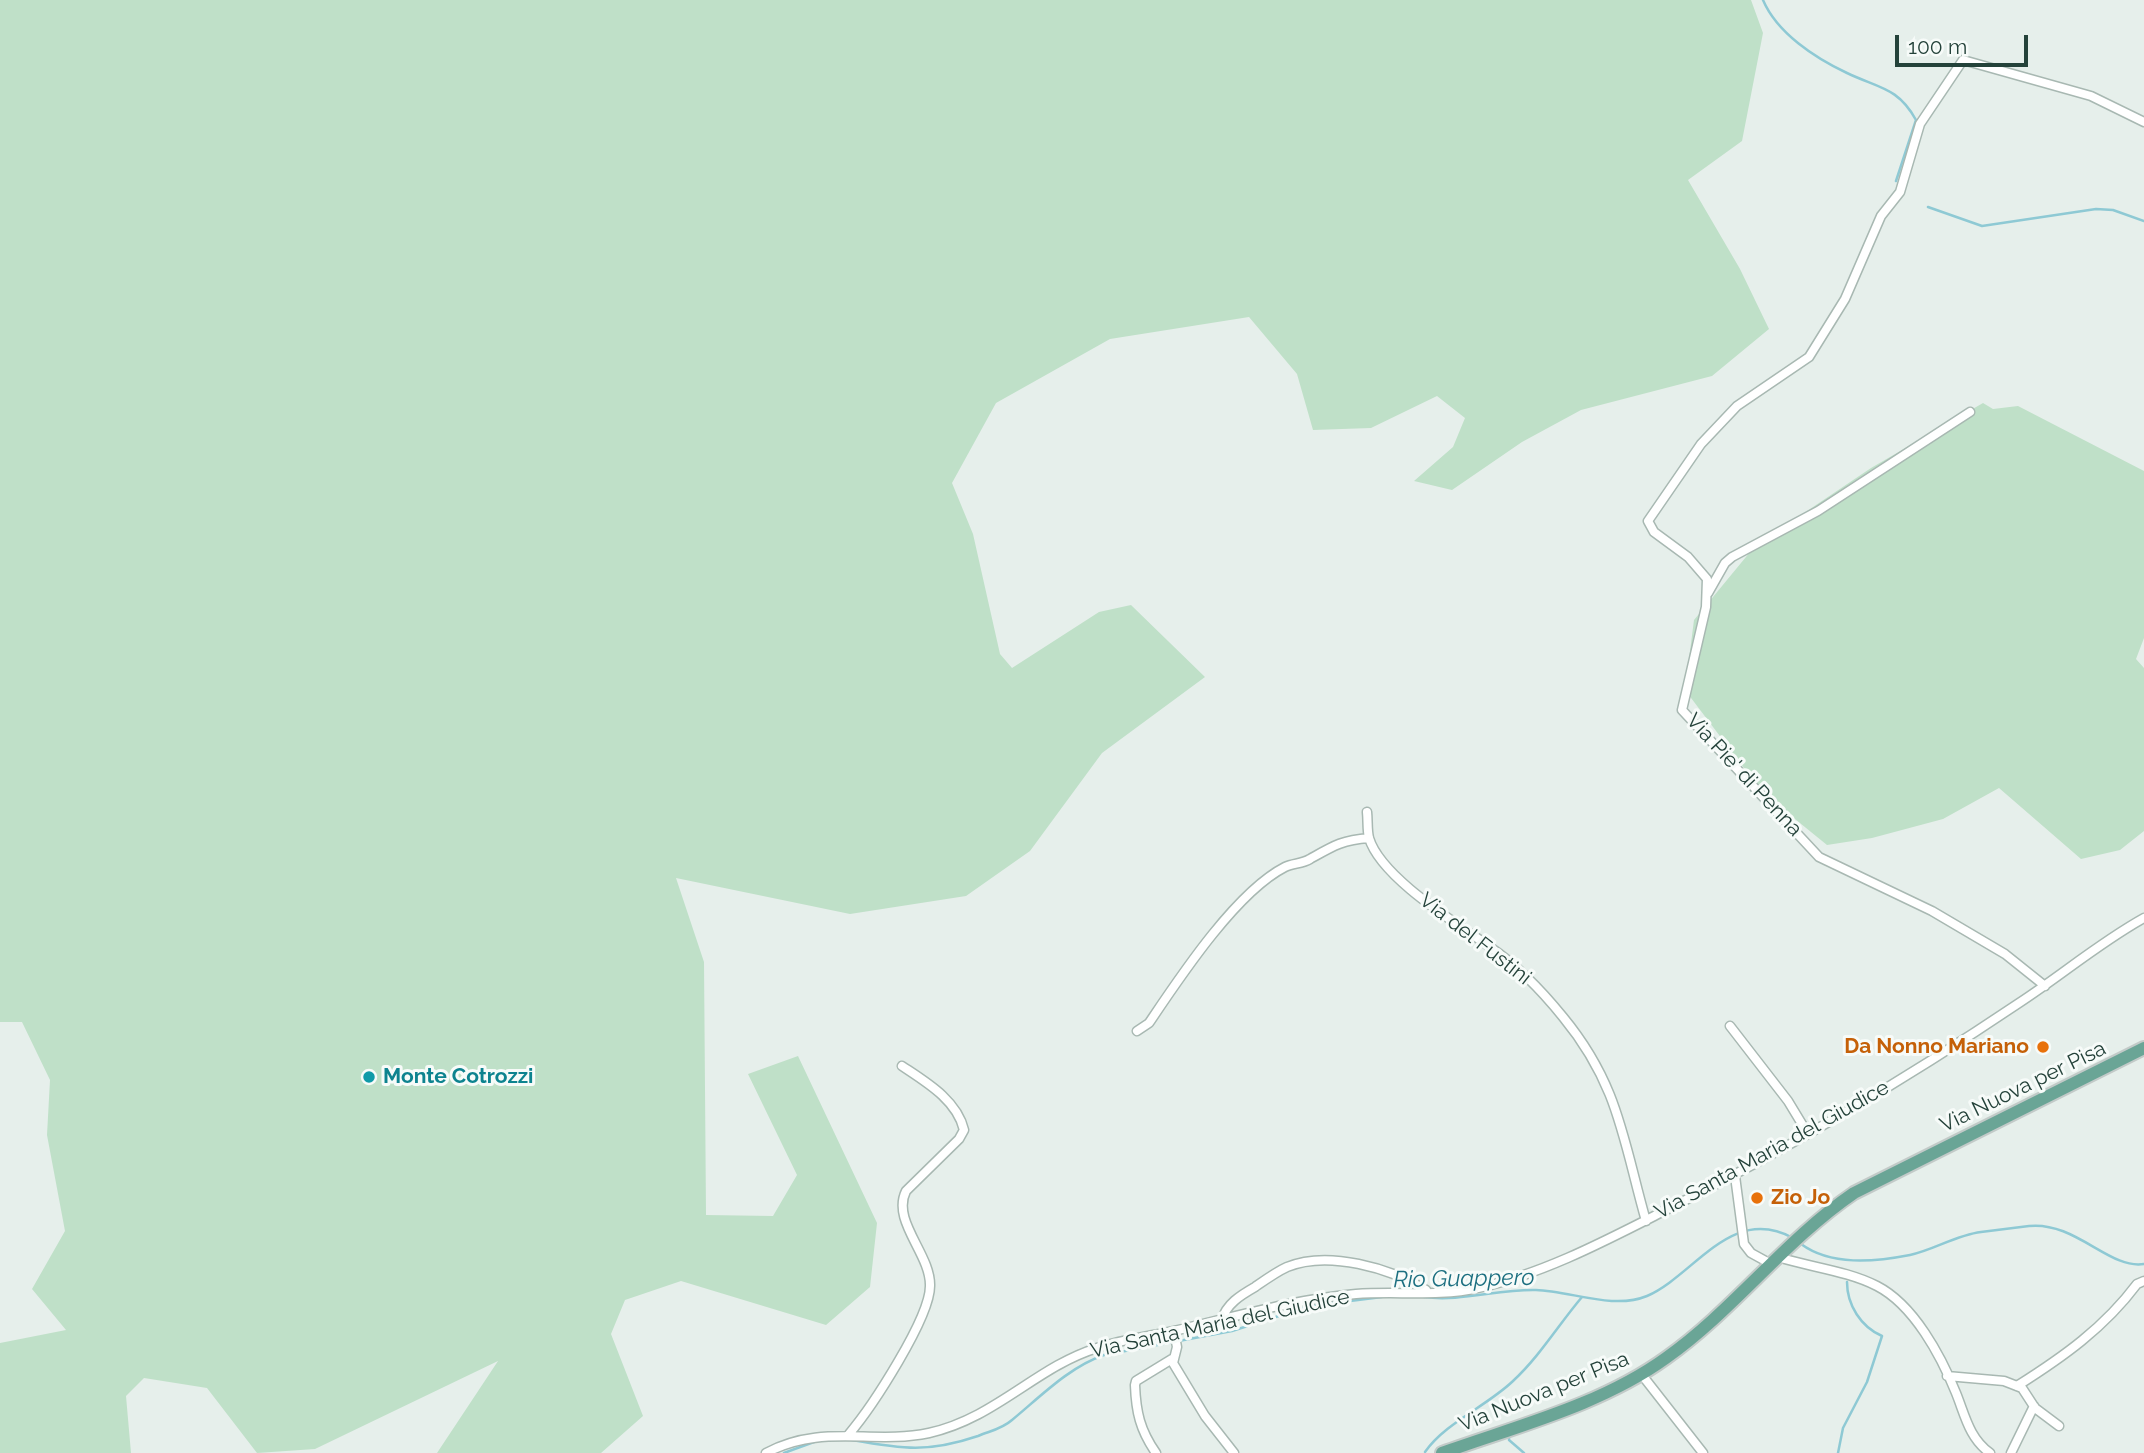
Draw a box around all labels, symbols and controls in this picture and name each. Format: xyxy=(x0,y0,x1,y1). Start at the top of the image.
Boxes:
scale bar xyxy=(1899,21,2032,65)
text: 100 m xyxy=(1908,34,1967,59)
street label: Via Pie' di Penna xyxy=(1681,708,1807,842)
street label: Via del Fustini xyxy=(1414,888,1536,990)
place label: Da Nonno Mariano xyxy=(1844,1034,2029,1060)
street label: Via Nuova per Pisa xyxy=(1936,1036,2110,1138)
marker: Da Nonno Mariano xyxy=(2035,1039,2051,1055)
place label: Monte Cotrozzi xyxy=(383,1064,533,1090)
marker: Monte Cotrozzi xyxy=(361,1069,377,1085)
street label: Via Santa Maria del Giudice xyxy=(1650,1075,1894,1225)
place label: Zio Jo xyxy=(1771,1185,1830,1211)
marker: Zio Jo xyxy=(1749,1190,1765,1206)
water label: Rio Guappero xyxy=(1393,1264,1535,1294)
street label: Via Santa Maria del Giudice xyxy=(1088,1284,1352,1364)
street label: Via Nuova per Pisa xyxy=(1455,1346,1633,1438)

